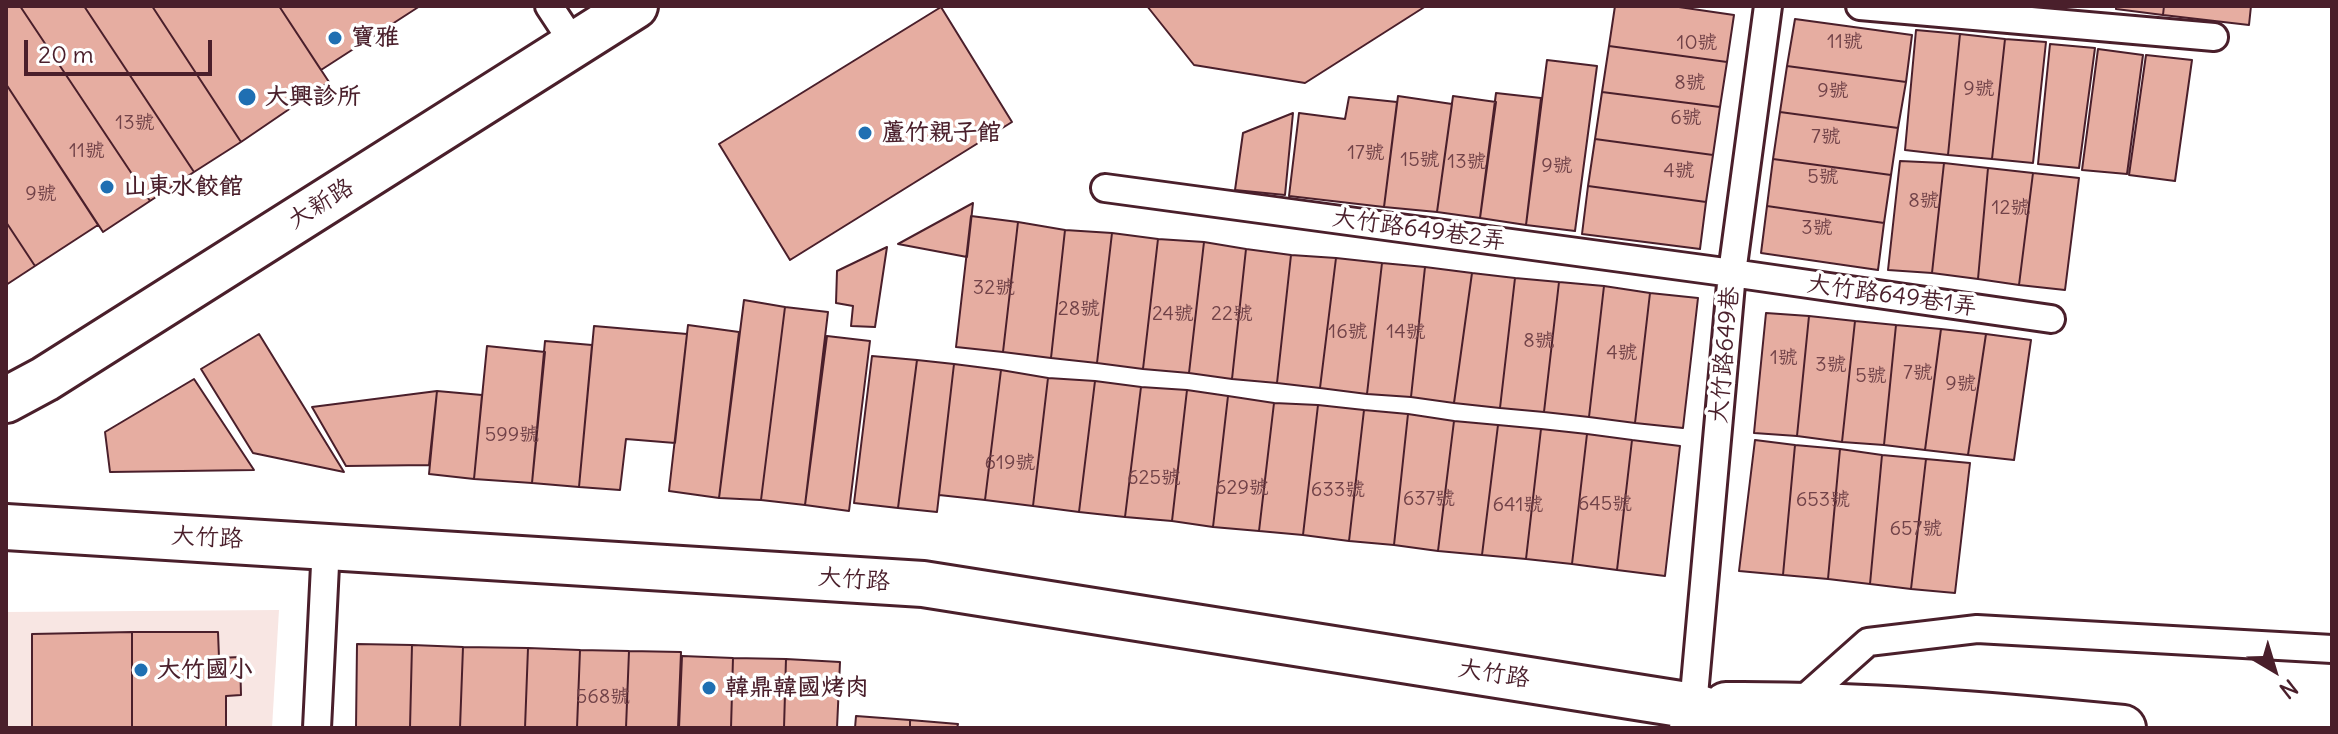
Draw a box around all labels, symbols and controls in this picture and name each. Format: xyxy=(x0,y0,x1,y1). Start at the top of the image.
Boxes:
scale bar xyxy=(28,24,216,74)
place label: 寶雅 xyxy=(351,24,399,52)
marker: 寶雅 xyxy=(326,29,344,47)
house number: 11號 xyxy=(1827,30,1863,54)
house number: 10號 xyxy=(1676,31,1718,55)
text: 20 m xyxy=(38,39,94,69)
house number: 8號 xyxy=(1674,71,1706,95)
house number: 9號 xyxy=(1963,77,1995,101)
house number: 9號 xyxy=(1817,79,1849,103)
place label: 大興診所 xyxy=(265,83,361,111)
marker: 大興診所 xyxy=(236,86,258,108)
house number: 6號 xyxy=(1670,106,1702,130)
house number: 13號 xyxy=(115,111,155,135)
place label: 蘆竹親子館 xyxy=(881,119,1001,147)
marker: 蘆竹親子館 xyxy=(856,124,874,142)
house number: 7號 xyxy=(1811,125,1841,149)
house number: 11號 xyxy=(69,139,105,163)
house number: 17號 xyxy=(1347,141,1385,165)
house number: 15號 xyxy=(1400,148,1440,172)
house number: 13號 xyxy=(1447,150,1487,174)
house number: 9號 xyxy=(1541,154,1573,178)
house number: 4號 xyxy=(1663,159,1695,183)
house number: 5號 xyxy=(1807,165,1839,189)
place label: 山東水餃館 xyxy=(123,173,243,201)
street label: 大新路 xyxy=(283,173,359,235)
marker: 山東水餃館 xyxy=(98,178,116,196)
house number: 9號 xyxy=(25,182,57,206)
house number: 8號 xyxy=(1908,189,1940,213)
house number: 12號 xyxy=(1992,196,2030,220)
street label: 大竹路649巷2弄 xyxy=(1331,204,1507,256)
house number: 3號 xyxy=(1801,216,1833,240)
street label: 大竹路649巷1弄 xyxy=(1805,270,1979,322)
house number: 32號 xyxy=(973,276,1015,300)
street label: 大竹路649巷 xyxy=(1705,285,1745,425)
house number: 28號 xyxy=(1058,297,1100,321)
house number: 24號 xyxy=(1152,302,1194,326)
house number: 22號 xyxy=(1211,302,1253,326)
house number: 16號 xyxy=(1328,320,1368,344)
house number: 14號 xyxy=(1386,320,1426,344)
house number: 8號 xyxy=(1523,329,1555,353)
house number: 4號 xyxy=(1606,341,1638,365)
house number: 1號 xyxy=(1770,346,1798,370)
house number: 3號 xyxy=(1815,353,1847,377)
house number: 7號 xyxy=(1903,361,1933,385)
house number: 5號 xyxy=(1855,364,1887,388)
house number: 9號 xyxy=(1945,372,1977,396)
house number: 599號 xyxy=(485,423,539,447)
house number: 619號 xyxy=(985,451,1035,475)
house number: 625號 xyxy=(1127,466,1181,490)
house number: 629號 xyxy=(1215,476,1269,500)
house number: 633號 xyxy=(1311,478,1365,502)
house number: 637號 xyxy=(1403,487,1455,511)
house number: 653號 xyxy=(1796,488,1850,512)
house number: 645號 xyxy=(1578,492,1632,516)
house number: 641號 xyxy=(1493,493,1543,517)
house number: 657號 xyxy=(1890,517,1942,541)
street label: 大竹路 xyxy=(170,522,244,554)
street label: 大竹路 xyxy=(817,563,891,597)
north arrow xyxy=(2234,630,2314,710)
street label: 大竹路 xyxy=(1456,654,1532,694)
place label: 大竹國小 xyxy=(157,656,253,684)
marker: 大竹國小 xyxy=(132,661,150,679)
text: N xyxy=(2274,673,2303,705)
place label: 韓鼎韓國烤肉 xyxy=(725,674,869,702)
marker: 韓鼎韓國烤肉 xyxy=(700,679,718,697)
house number: 568號 xyxy=(576,685,630,709)

